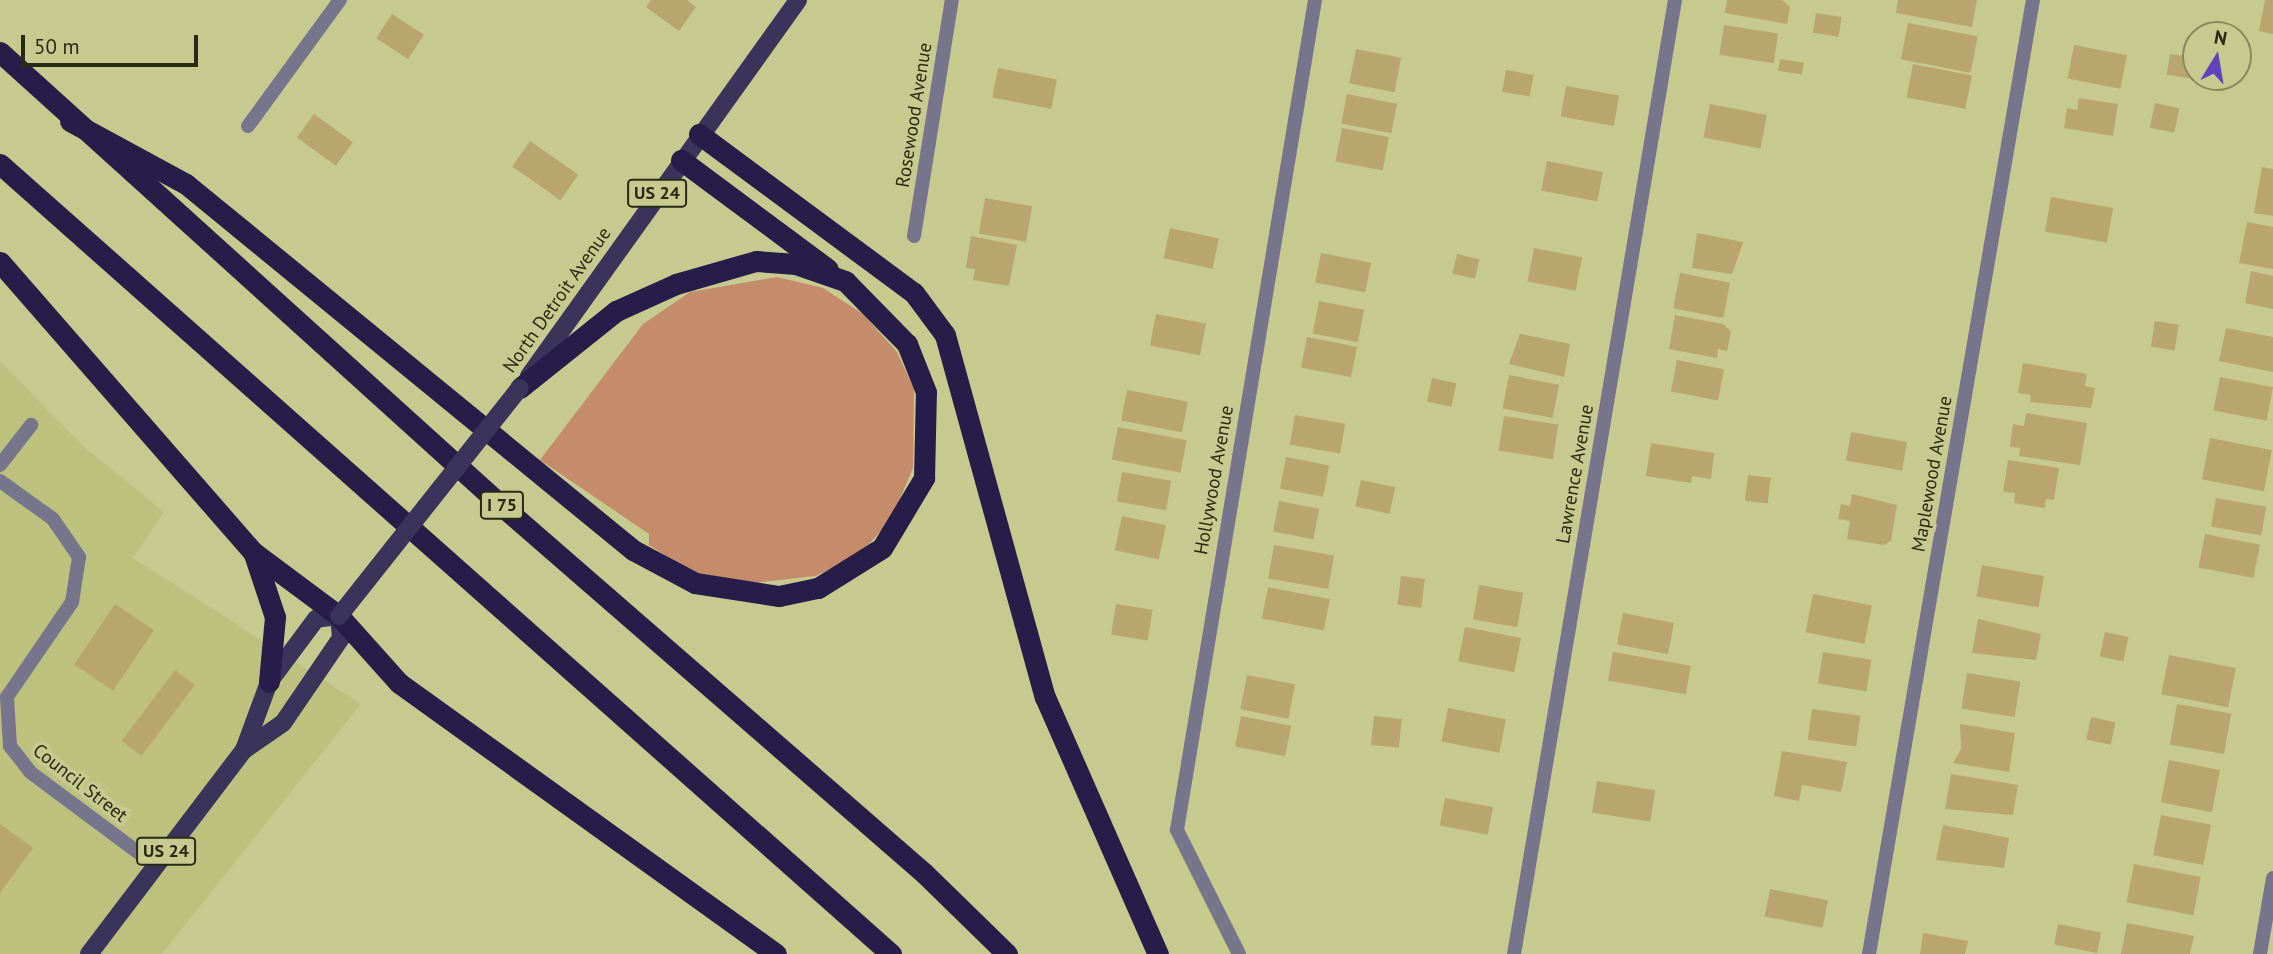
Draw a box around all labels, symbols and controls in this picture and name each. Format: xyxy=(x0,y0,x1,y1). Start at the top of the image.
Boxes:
scale bar xyxy=(24,21,201,65)
north arrow xyxy=(2182,21,2252,91)
text: N xyxy=(2212,24,2229,50)
text: 50 m xyxy=(34,33,80,60)
street label: Rosewood Avenue xyxy=(891,41,937,189)
road number: US 24 xyxy=(626,178,688,208)
street label: North Detroit Avenue xyxy=(498,223,616,377)
street label: Maplewood Avenue xyxy=(1907,394,1957,554)
street label: Lawrence Avenue xyxy=(1551,402,1599,546)
street label: Hollywood Avenue xyxy=(1190,403,1238,557)
road number: I 75 xyxy=(479,490,525,520)
street label: Council Street xyxy=(28,739,132,827)
road number: US 24 xyxy=(134,836,198,866)

